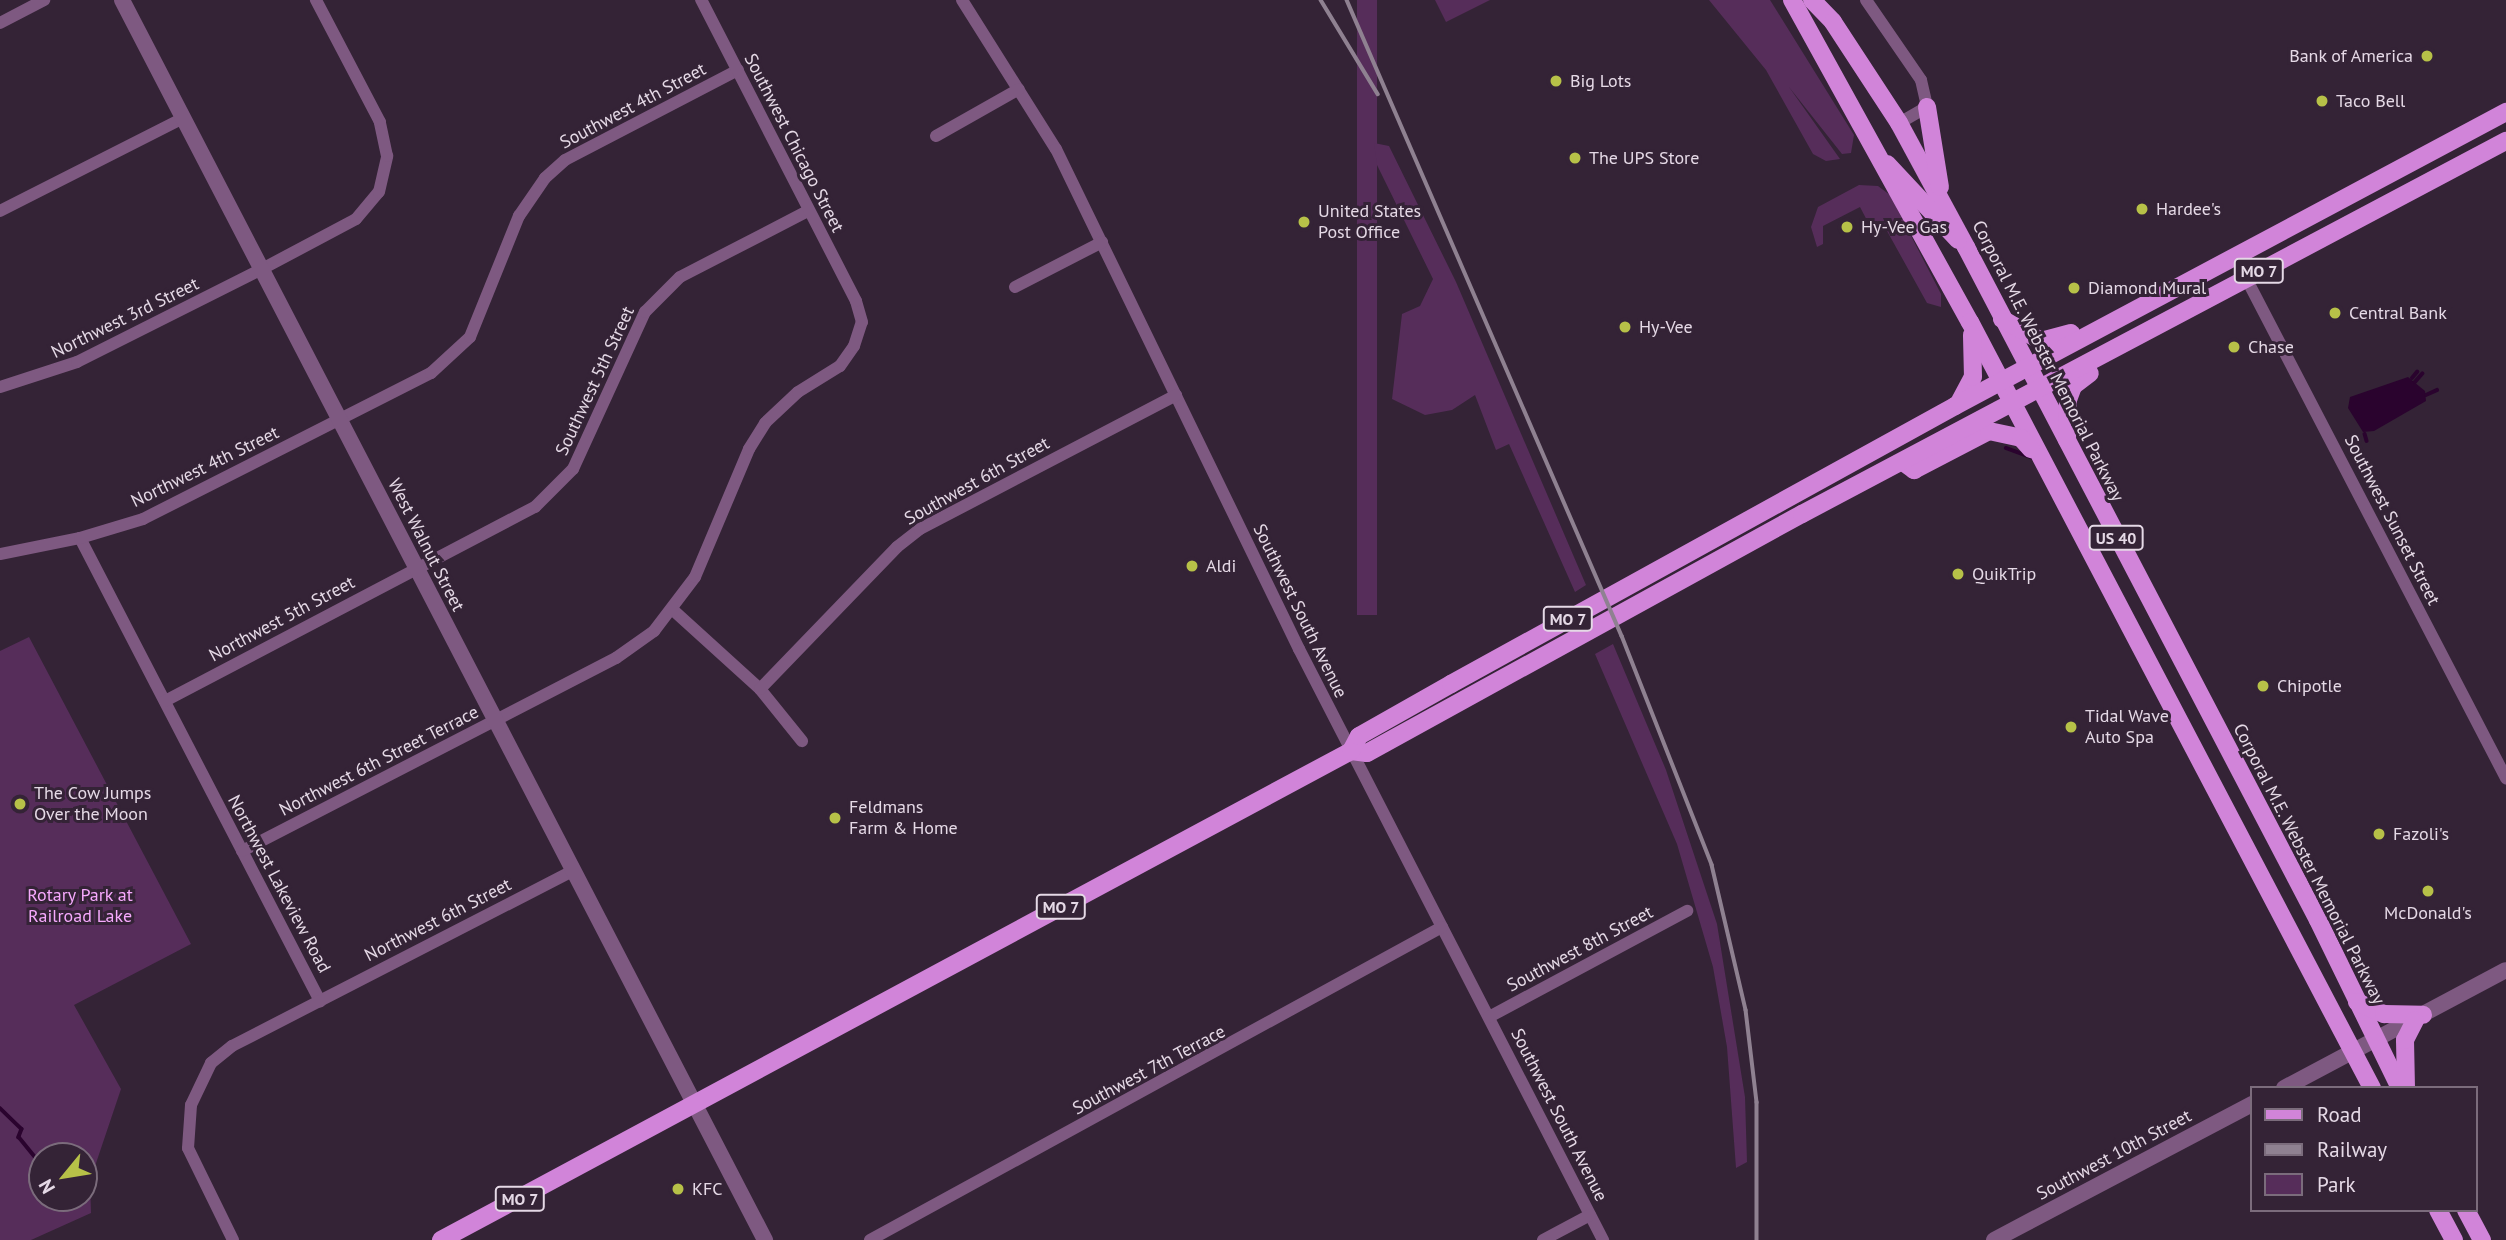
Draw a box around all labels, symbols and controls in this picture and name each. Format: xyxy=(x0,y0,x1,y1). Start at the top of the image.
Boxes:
place label: Bank of America xyxy=(2288,45,2413,67)
marker: Bank of America xyxy=(2419,48,2435,64)
street label: Southwest Chicago Street xyxy=(740,50,848,236)
street label: Southwest 4th Street xyxy=(556,58,710,154)
place label: Big Lots xyxy=(1570,70,1631,92)
marker: Big Lots xyxy=(1548,73,1564,89)
place label: Taco Bell xyxy=(2336,90,2405,112)
marker: Taco Bell xyxy=(2314,93,2330,109)
place label: The UPS Store xyxy=(1589,147,1699,169)
marker: The UPS Store xyxy=(1567,150,1583,166)
place label: Hardee's xyxy=(2156,198,2221,220)
place label: United States Post Office xyxy=(1318,201,1421,244)
marker: Hardee's xyxy=(2134,201,2150,217)
marker: United States Post Office xyxy=(1296,214,1312,230)
place label: Hy-Vee Gas xyxy=(1861,216,1947,238)
street label: Corporal M.E. Webster Memorial Parkway xyxy=(1967,216,2129,506)
marker: Hy-Vee Gas xyxy=(1839,219,1855,235)
road number: MO 7 xyxy=(2233,258,2285,284)
street label: Northwest 3rd Street xyxy=(48,273,202,363)
place label: Diamond Mural xyxy=(2088,277,2206,299)
marker: Diamond Mural xyxy=(2066,280,2082,296)
place label: Central Bank xyxy=(2349,302,2447,324)
street label: Southwest 5th Street xyxy=(551,303,639,459)
marker: Central Bank xyxy=(2327,305,2343,321)
place label: Hy-Vee xyxy=(1639,316,1693,338)
marker: Hy-Vee xyxy=(1617,319,1633,335)
place label: Chase xyxy=(2248,336,2294,358)
marker: Chase xyxy=(2226,339,2242,355)
street label: Northwest 4th Street xyxy=(128,422,282,512)
street label: Southwest Sunset Street xyxy=(2340,431,2444,609)
street label: Southwest 6th Street xyxy=(901,432,1053,530)
street label: West Walnut Street xyxy=(383,475,469,615)
street label: Southwest South Avenue xyxy=(1248,520,1352,702)
road number: US 40 xyxy=(2088,526,2144,551)
place label: Aldi xyxy=(1206,555,1236,577)
marker: Aldi xyxy=(1184,558,1200,574)
place label: QuikTrip xyxy=(1972,563,2036,585)
marker: QuikTrip xyxy=(1950,566,1966,582)
street label: Northwest 5th Street xyxy=(206,572,358,666)
road number: MO 7 xyxy=(1542,606,1594,632)
place label: Chipotle xyxy=(2277,675,2342,697)
marker: Chipotle xyxy=(2255,678,2271,694)
street label: Northwest 6th Street Terrace xyxy=(276,701,482,821)
place label: Tidal Wave Auto Spa xyxy=(2085,706,2169,748)
marker: Tidal Wave Auto Spa xyxy=(2063,719,2079,735)
street label: Corporal M.E. Webster Memorial Parkway xyxy=(2228,719,2390,1009)
place label: The Cow Jumps Over the Moon xyxy=(34,783,152,826)
street label: Northwest Lakeview Road xyxy=(223,791,335,977)
marker: The Cow Jumps Over the Moon xyxy=(12,796,28,812)
place label: Feldmans Farm & Home xyxy=(849,797,958,840)
marker: Feldmans Farm & Home xyxy=(827,810,843,826)
place label: Fazoli's xyxy=(2393,823,2449,845)
marker: Fazoli's xyxy=(2371,826,2387,842)
street label: Northwest 6th Street xyxy=(361,874,515,966)
marker: McDonald's xyxy=(2420,883,2436,899)
park label: Rotary Park at Railroad Lake xyxy=(27,885,133,928)
road number: MO 7 xyxy=(1035,894,1087,920)
street label: Southwest 8th Street xyxy=(1503,901,1657,997)
place label: McDonald's xyxy=(2384,902,2472,924)
street label: Southwest 7th Terrace xyxy=(1069,1020,1229,1120)
street label: Southwest South Avenue xyxy=(1506,1025,1612,1205)
legend xyxy=(2250,1086,2478,1212)
text: Road xyxy=(2317,1101,2361,1128)
street label: Southwest 10th Street xyxy=(2033,1105,2195,1205)
text: Railway xyxy=(2317,1136,2387,1163)
north arrow xyxy=(28,1142,98,1212)
text: Park xyxy=(2317,1171,2356,1198)
text: N xyxy=(33,1175,60,1198)
place label: KFC xyxy=(692,1178,723,1200)
marker: KFC xyxy=(670,1181,686,1197)
road number: MO 7 xyxy=(494,1186,546,1212)

